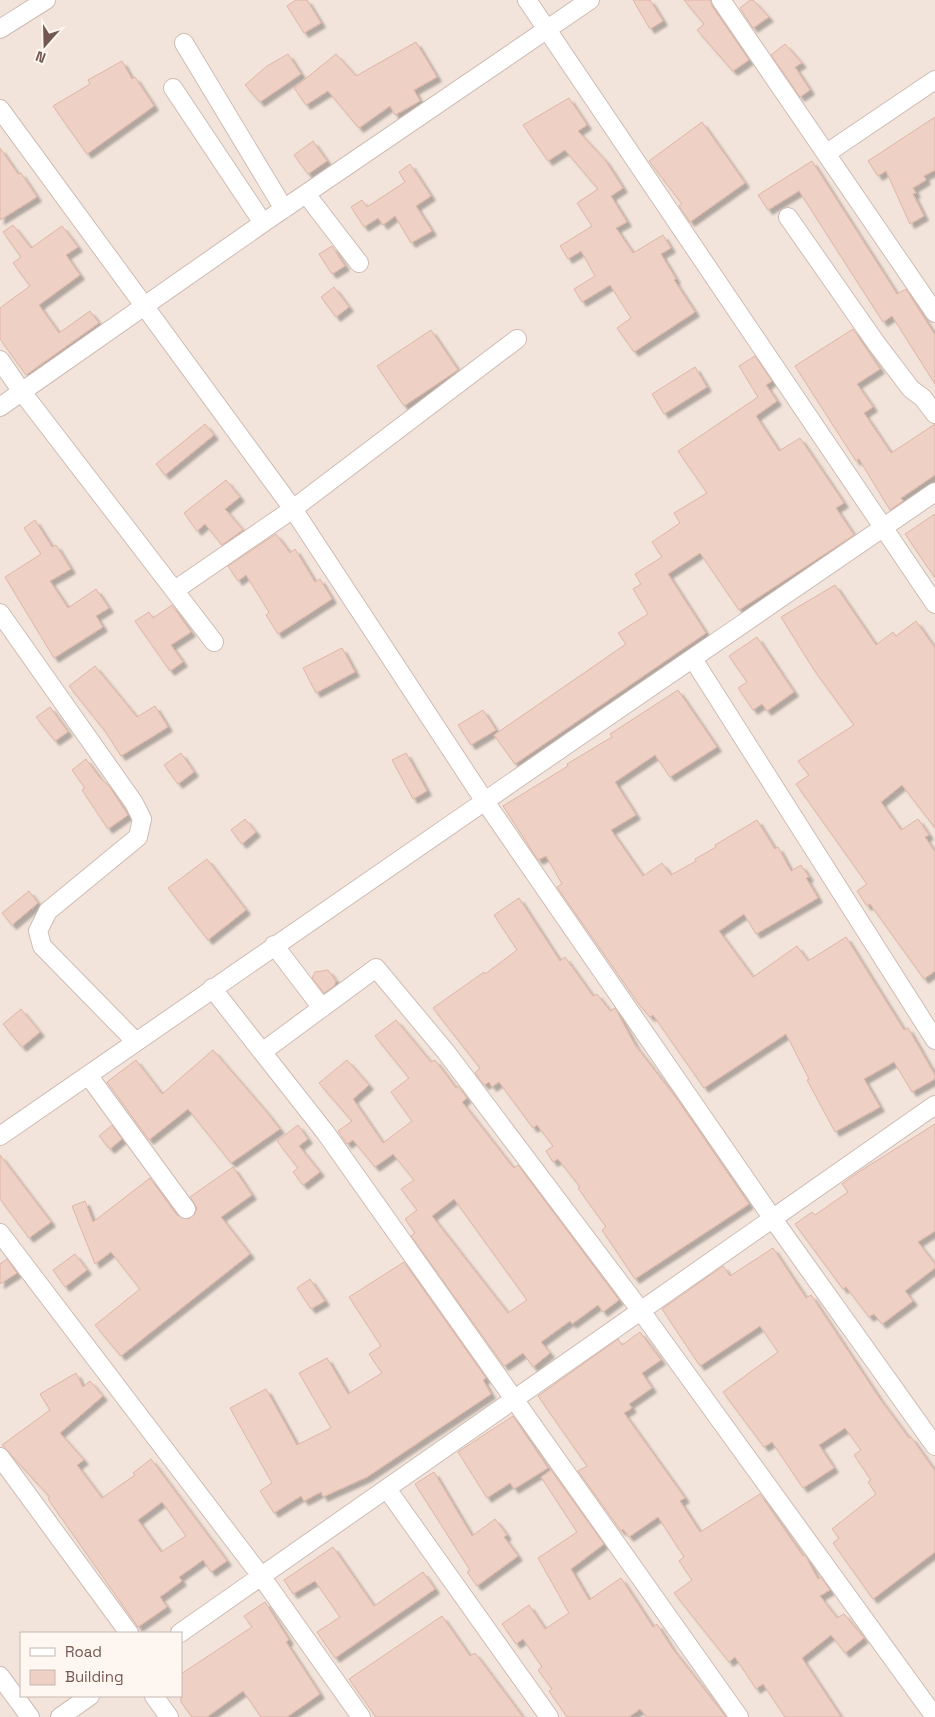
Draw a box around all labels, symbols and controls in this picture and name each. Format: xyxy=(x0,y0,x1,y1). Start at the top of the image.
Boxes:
north arrow xyxy=(20,20,70,70)
text: N xyxy=(33,47,48,67)
legend xyxy=(20,1632,182,1697)
text: Road xyxy=(65,1642,102,1661)
text: Building xyxy=(65,1667,124,1686)

